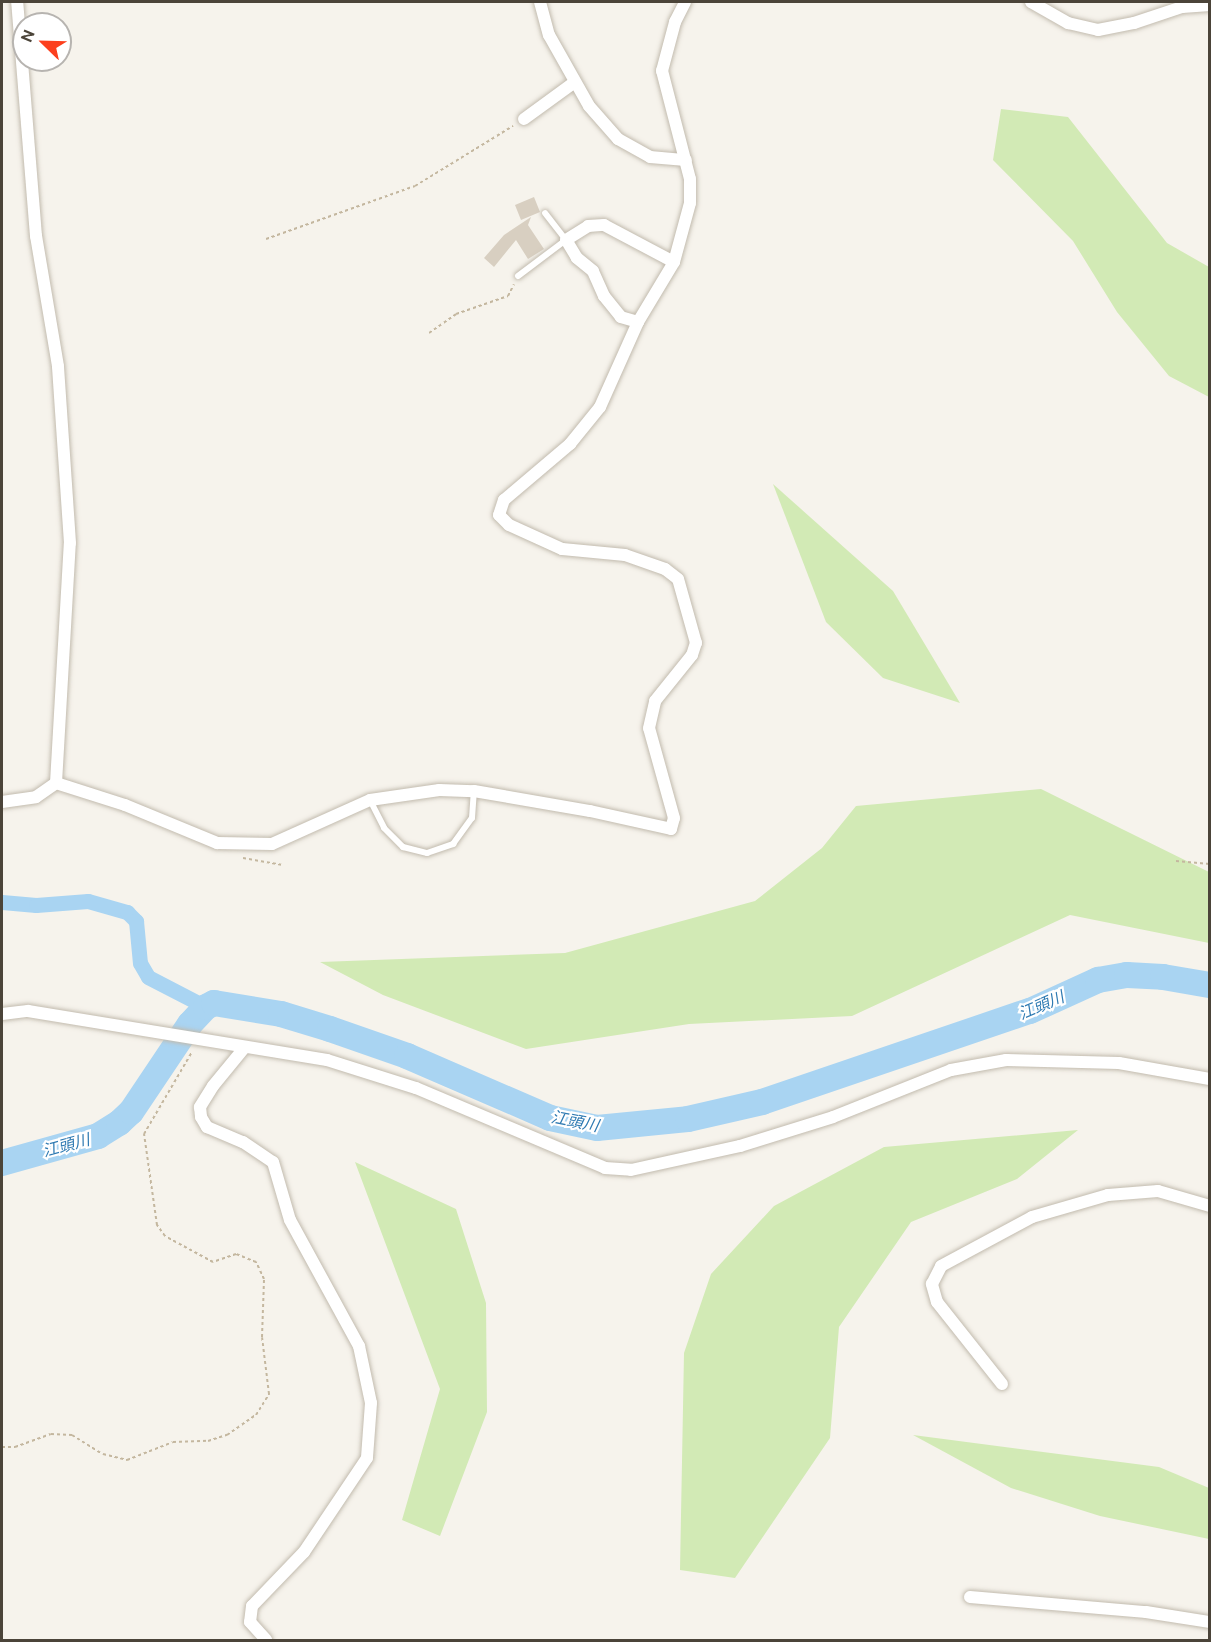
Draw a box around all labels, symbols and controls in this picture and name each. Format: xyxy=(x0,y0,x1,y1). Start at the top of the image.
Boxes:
north arrow xyxy=(12,12,72,72)
text: N xyxy=(17,27,38,45)
water label: 江頭川 xyxy=(1015,987,1067,1023)
water label: 江頭川 xyxy=(550,1107,600,1135)
water label: 江頭川 xyxy=(40,1130,92,1160)

